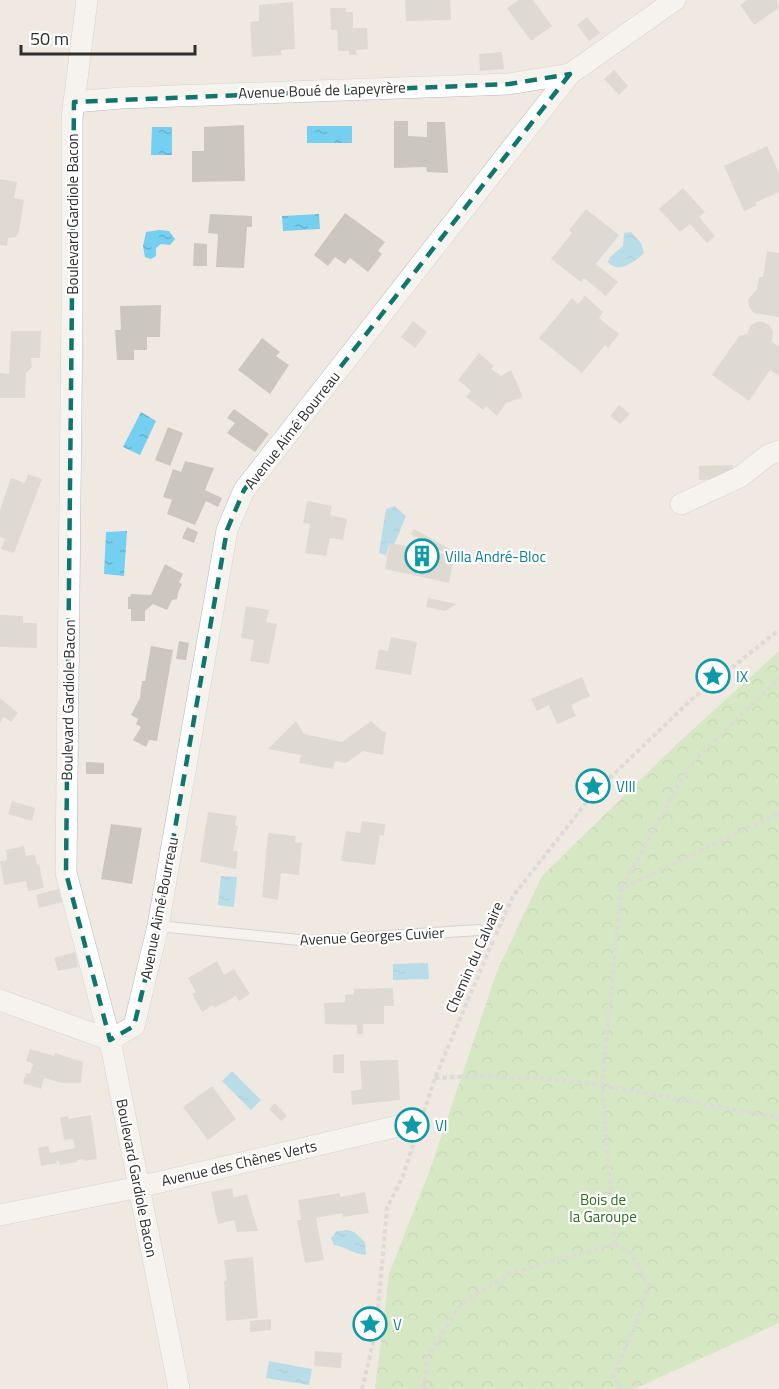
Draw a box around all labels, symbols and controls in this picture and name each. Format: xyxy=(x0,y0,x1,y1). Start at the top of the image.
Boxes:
scale bar xyxy=(21,18,195,56)
text: 50 m xyxy=(30,25,69,52)
street label: Avenue Boué de Lapeyrère xyxy=(238,76,406,104)
street label: Boulevard Gardiole Bacon xyxy=(61,133,84,295)
street label: Avenue Aimé Bourreau xyxy=(239,366,345,494)
building icon: Villa André-Bloc xyxy=(404,538,440,574)
place label: Villa André-Bloc xyxy=(445,545,546,568)
street label: Boulevard Gardiole Bacon xyxy=(55,619,81,781)
place icon: IX xyxy=(695,658,731,694)
place label: IX xyxy=(736,665,749,688)
place icon: VIII xyxy=(575,768,611,804)
place label: VIII xyxy=(616,775,636,798)
street label: Avenue Aimé Bourreau xyxy=(134,835,184,981)
street label: Chemin du Calvaire xyxy=(439,898,509,1016)
street label: Avenue Georges Cuvier xyxy=(299,921,445,951)
street label: Boulevard Gardiole Bacon xyxy=(110,1097,164,1259)
place icon: VI xyxy=(394,1107,430,1143)
place label: VI xyxy=(435,1114,447,1137)
street label: Avenue des Chênes Verts xyxy=(159,1134,319,1192)
park label: Bois de la Garoupe xyxy=(569,1188,637,1228)
place icon: V xyxy=(352,1306,388,1342)
place label: V xyxy=(393,1313,402,1336)

